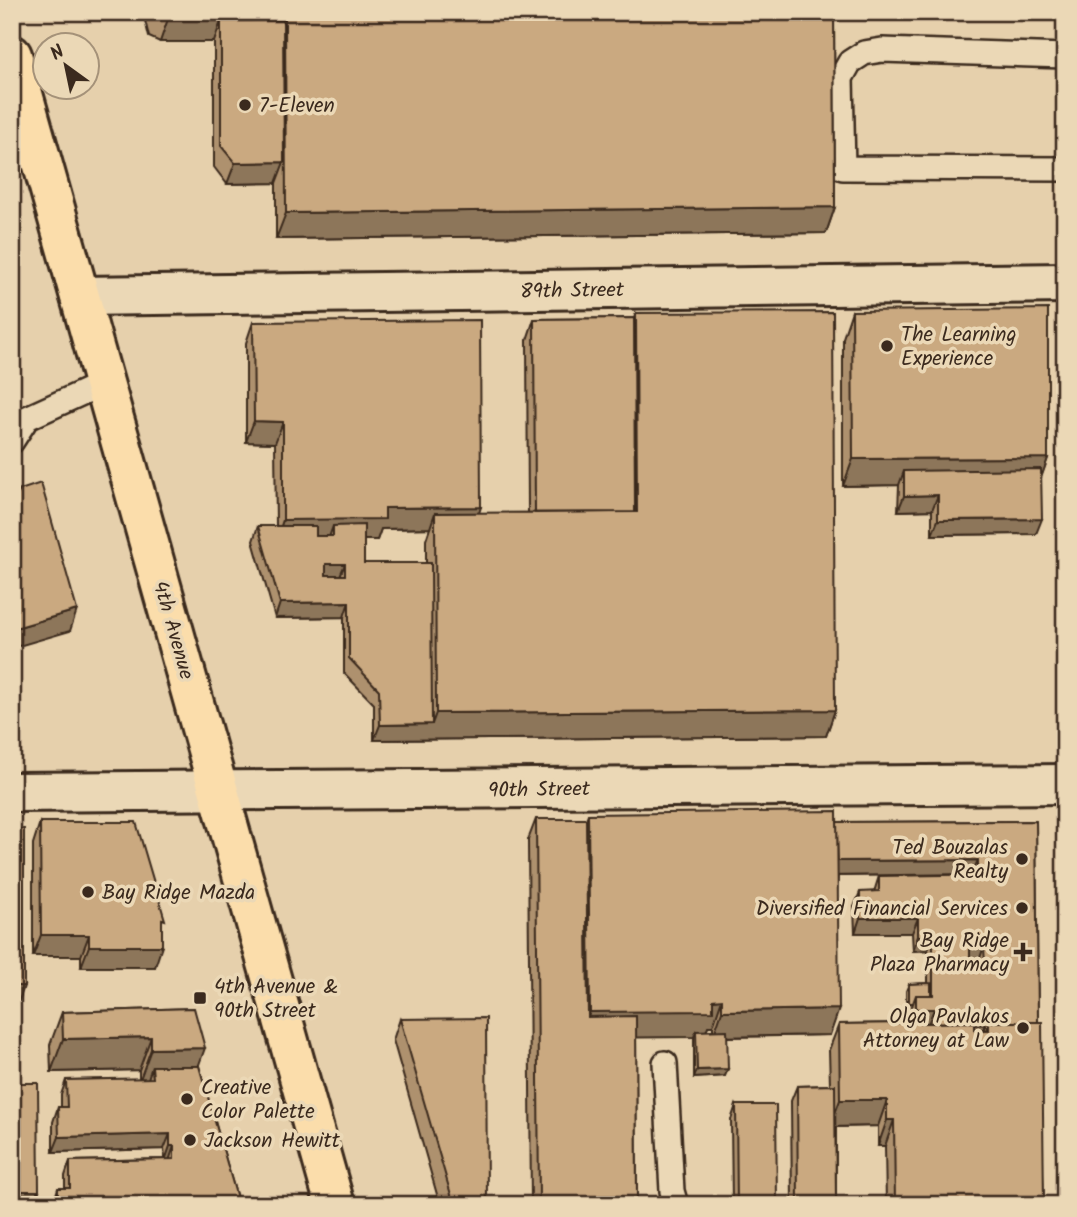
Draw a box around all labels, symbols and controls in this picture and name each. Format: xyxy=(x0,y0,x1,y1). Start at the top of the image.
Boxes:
north arrow xyxy=(32,32,102,102)
text: N xyxy=(45,38,71,69)
place label: 7-Eleven xyxy=(259,90,335,123)
marker: 7-Eleven xyxy=(237,97,253,113)
street label: 89th Street xyxy=(520,274,625,309)
place label: The Learning Experience xyxy=(901,319,1016,376)
marker: The Learning Experience xyxy=(879,338,895,354)
street label: 4th Avenue xyxy=(143,577,203,684)
street label: 90th Street xyxy=(488,773,591,808)
place label: Ted Bouzalas Realty xyxy=(892,832,1008,889)
marker: Ted Bouzalas Realty xyxy=(1014,851,1030,867)
place label: Bay Ridge Mazda xyxy=(102,877,255,910)
marker: Bay Ridge Mazda xyxy=(80,884,96,900)
place label: Diversified Financial Services xyxy=(756,893,1008,926)
marker: Diversified Financial Services xyxy=(1014,900,1030,916)
place label: Bay Ridge Plaza Pharmacy xyxy=(870,925,1010,982)
marker: Bay Ridge Plaza Pharmacy xyxy=(1015,944,1031,960)
place label: 4th Avenue & 90th Street xyxy=(214,971,338,1028)
marker: 4th Avenue & 90th Street xyxy=(192,990,208,1006)
place label: Olga Pavlakos Attorney at Law xyxy=(863,1001,1010,1058)
marker: Olga Pavlakos Attorney at Law xyxy=(1015,1020,1031,1036)
place label: Creative Color Palette xyxy=(201,1072,315,1129)
marker: Creative Color Palette xyxy=(179,1091,195,1107)
place label: Jackson Hewitt xyxy=(204,1125,341,1158)
marker: Jackson Hewitt xyxy=(182,1132,198,1148)

